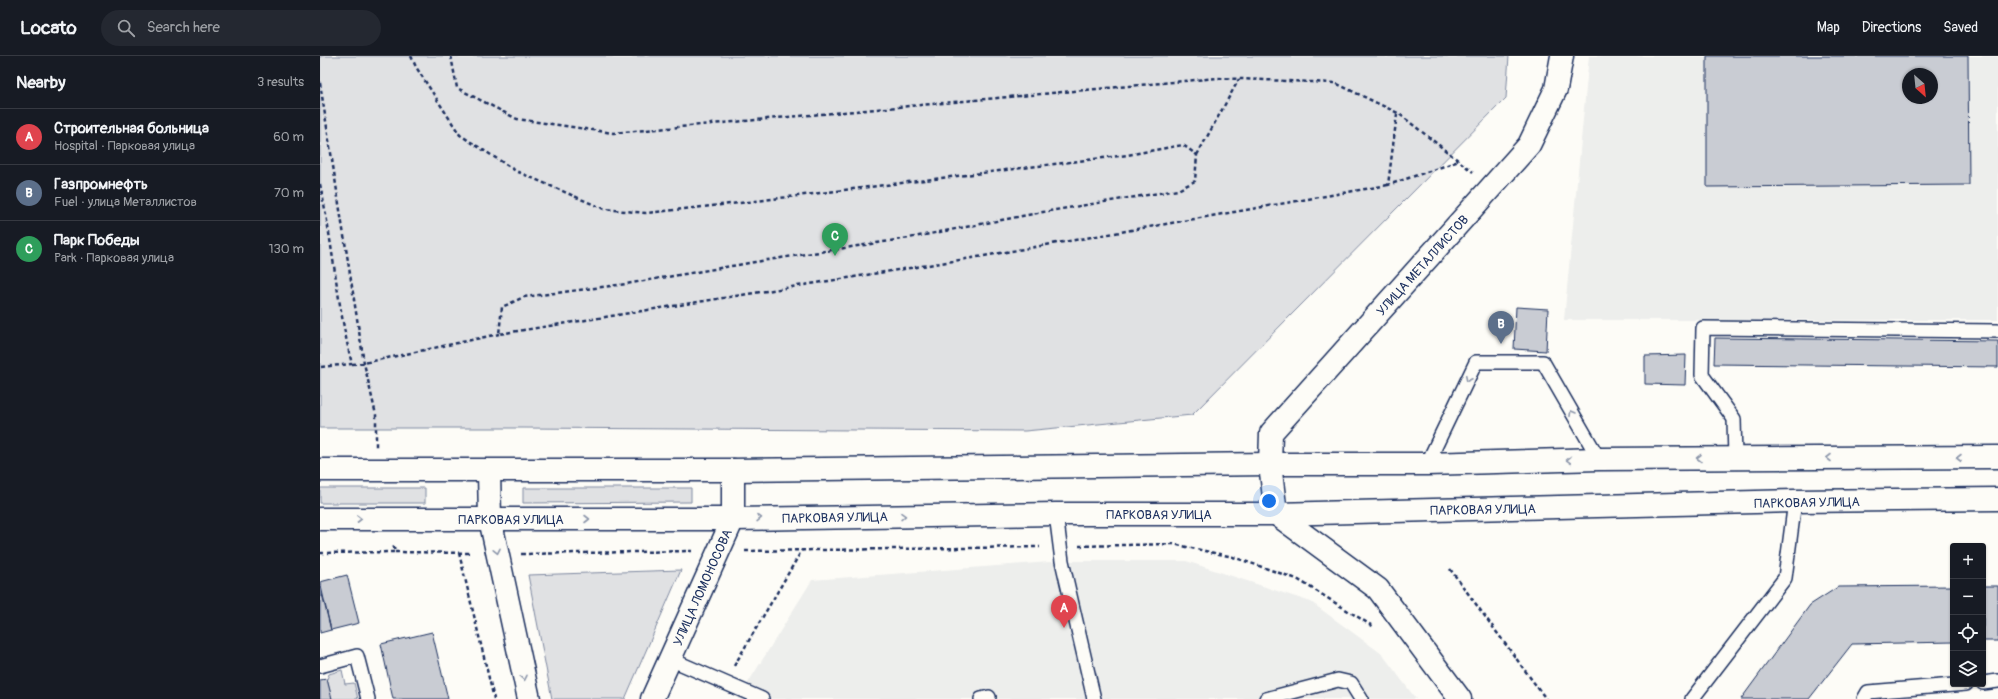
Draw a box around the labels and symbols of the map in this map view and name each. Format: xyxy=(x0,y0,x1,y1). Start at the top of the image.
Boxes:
north arrow xyxy=(1902,68,1938,104)
street label: УЛИЦА МЕТАЛЛИСТОВ xyxy=(1373,212,1472,319)
pin: C xyxy=(822,223,848,256)
pin: B xyxy=(1488,311,1514,344)
one-way arrow xyxy=(1465,375,1473,383)
one-way arrow xyxy=(1570,410,1577,417)
one-way arrow xyxy=(1696,454,1702,462)
one-way arrow xyxy=(1826,454,1832,462)
one-way arrow xyxy=(1956,454,1962,462)
one-way arrow xyxy=(1566,455,1572,464)
your location xyxy=(1259,491,1279,511)
street label: ПАРКОВАЯ УЛИЦА xyxy=(1754,494,1861,512)
street label: ПАРКОВАЯ УЛИЦА xyxy=(1430,501,1537,519)
street label: ПАРКОВАЯ УЛИЦА xyxy=(1106,507,1212,523)
street label: ПАРКОВАЯ УЛИЦА xyxy=(782,509,889,527)
street label: ПАРКОВАЯ УЛИЦА xyxy=(458,512,564,528)
one-way arrow xyxy=(900,512,906,520)
one-way arrow xyxy=(756,514,762,522)
one-way arrow xyxy=(356,515,362,523)
one-way arrow xyxy=(584,515,590,523)
street label: УЛИЦА ЛОМОНОСОВА xyxy=(670,526,736,648)
one-way arrow xyxy=(493,548,501,554)
pin: A xyxy=(1051,595,1077,628)
one-way arrow xyxy=(520,675,528,681)

